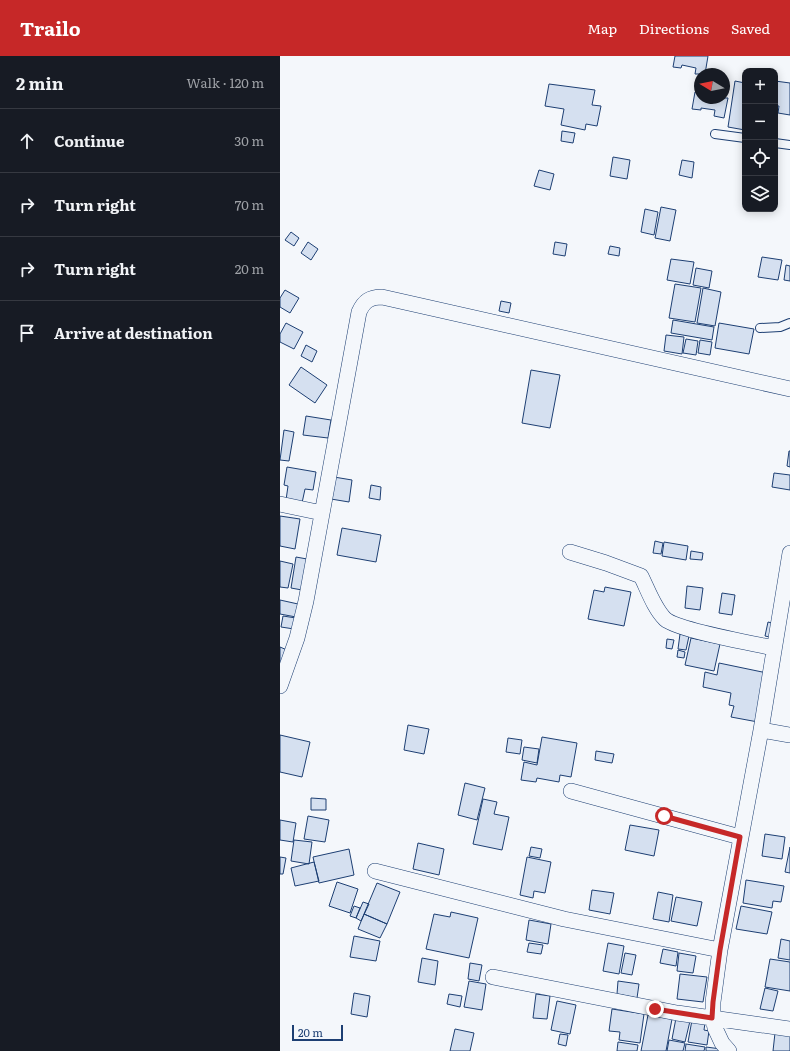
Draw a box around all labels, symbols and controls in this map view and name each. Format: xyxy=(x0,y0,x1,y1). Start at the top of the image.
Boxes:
text: Trailo xyxy=(20,14,81,42)
text: Map xyxy=(587,18,617,38)
text: Directions xyxy=(639,18,709,38)
text: Saved xyxy=(731,18,770,38)
north arrow xyxy=(694,68,730,104)
map controls xyxy=(742,68,778,212)
button: + xyxy=(742,68,778,104)
text: 2 min xyxy=(16,70,64,95)
text: Walk · 120 m xyxy=(187,73,264,92)
button: − xyxy=(742,104,778,140)
text: Continue xyxy=(54,129,124,152)
icon: ahead xyxy=(16,130,38,152)
text: 30 m xyxy=(234,131,264,150)
button: locate xyxy=(742,140,778,176)
button: layers xyxy=(742,176,778,212)
text: Turn right xyxy=(54,193,136,216)
icon: right xyxy=(16,194,38,216)
text: 70 m xyxy=(235,195,264,214)
text: Turn right xyxy=(54,257,136,280)
icon: right xyxy=(16,258,38,280)
text: 20 m xyxy=(235,259,264,278)
text: Arrive at destination xyxy=(54,321,213,344)
icon: arrive xyxy=(16,322,38,344)
route start xyxy=(655,807,673,825)
route end xyxy=(646,1000,664,1018)
scale bar xyxy=(292,1023,343,1042)
text: 20 m xyxy=(298,1024,323,1040)

